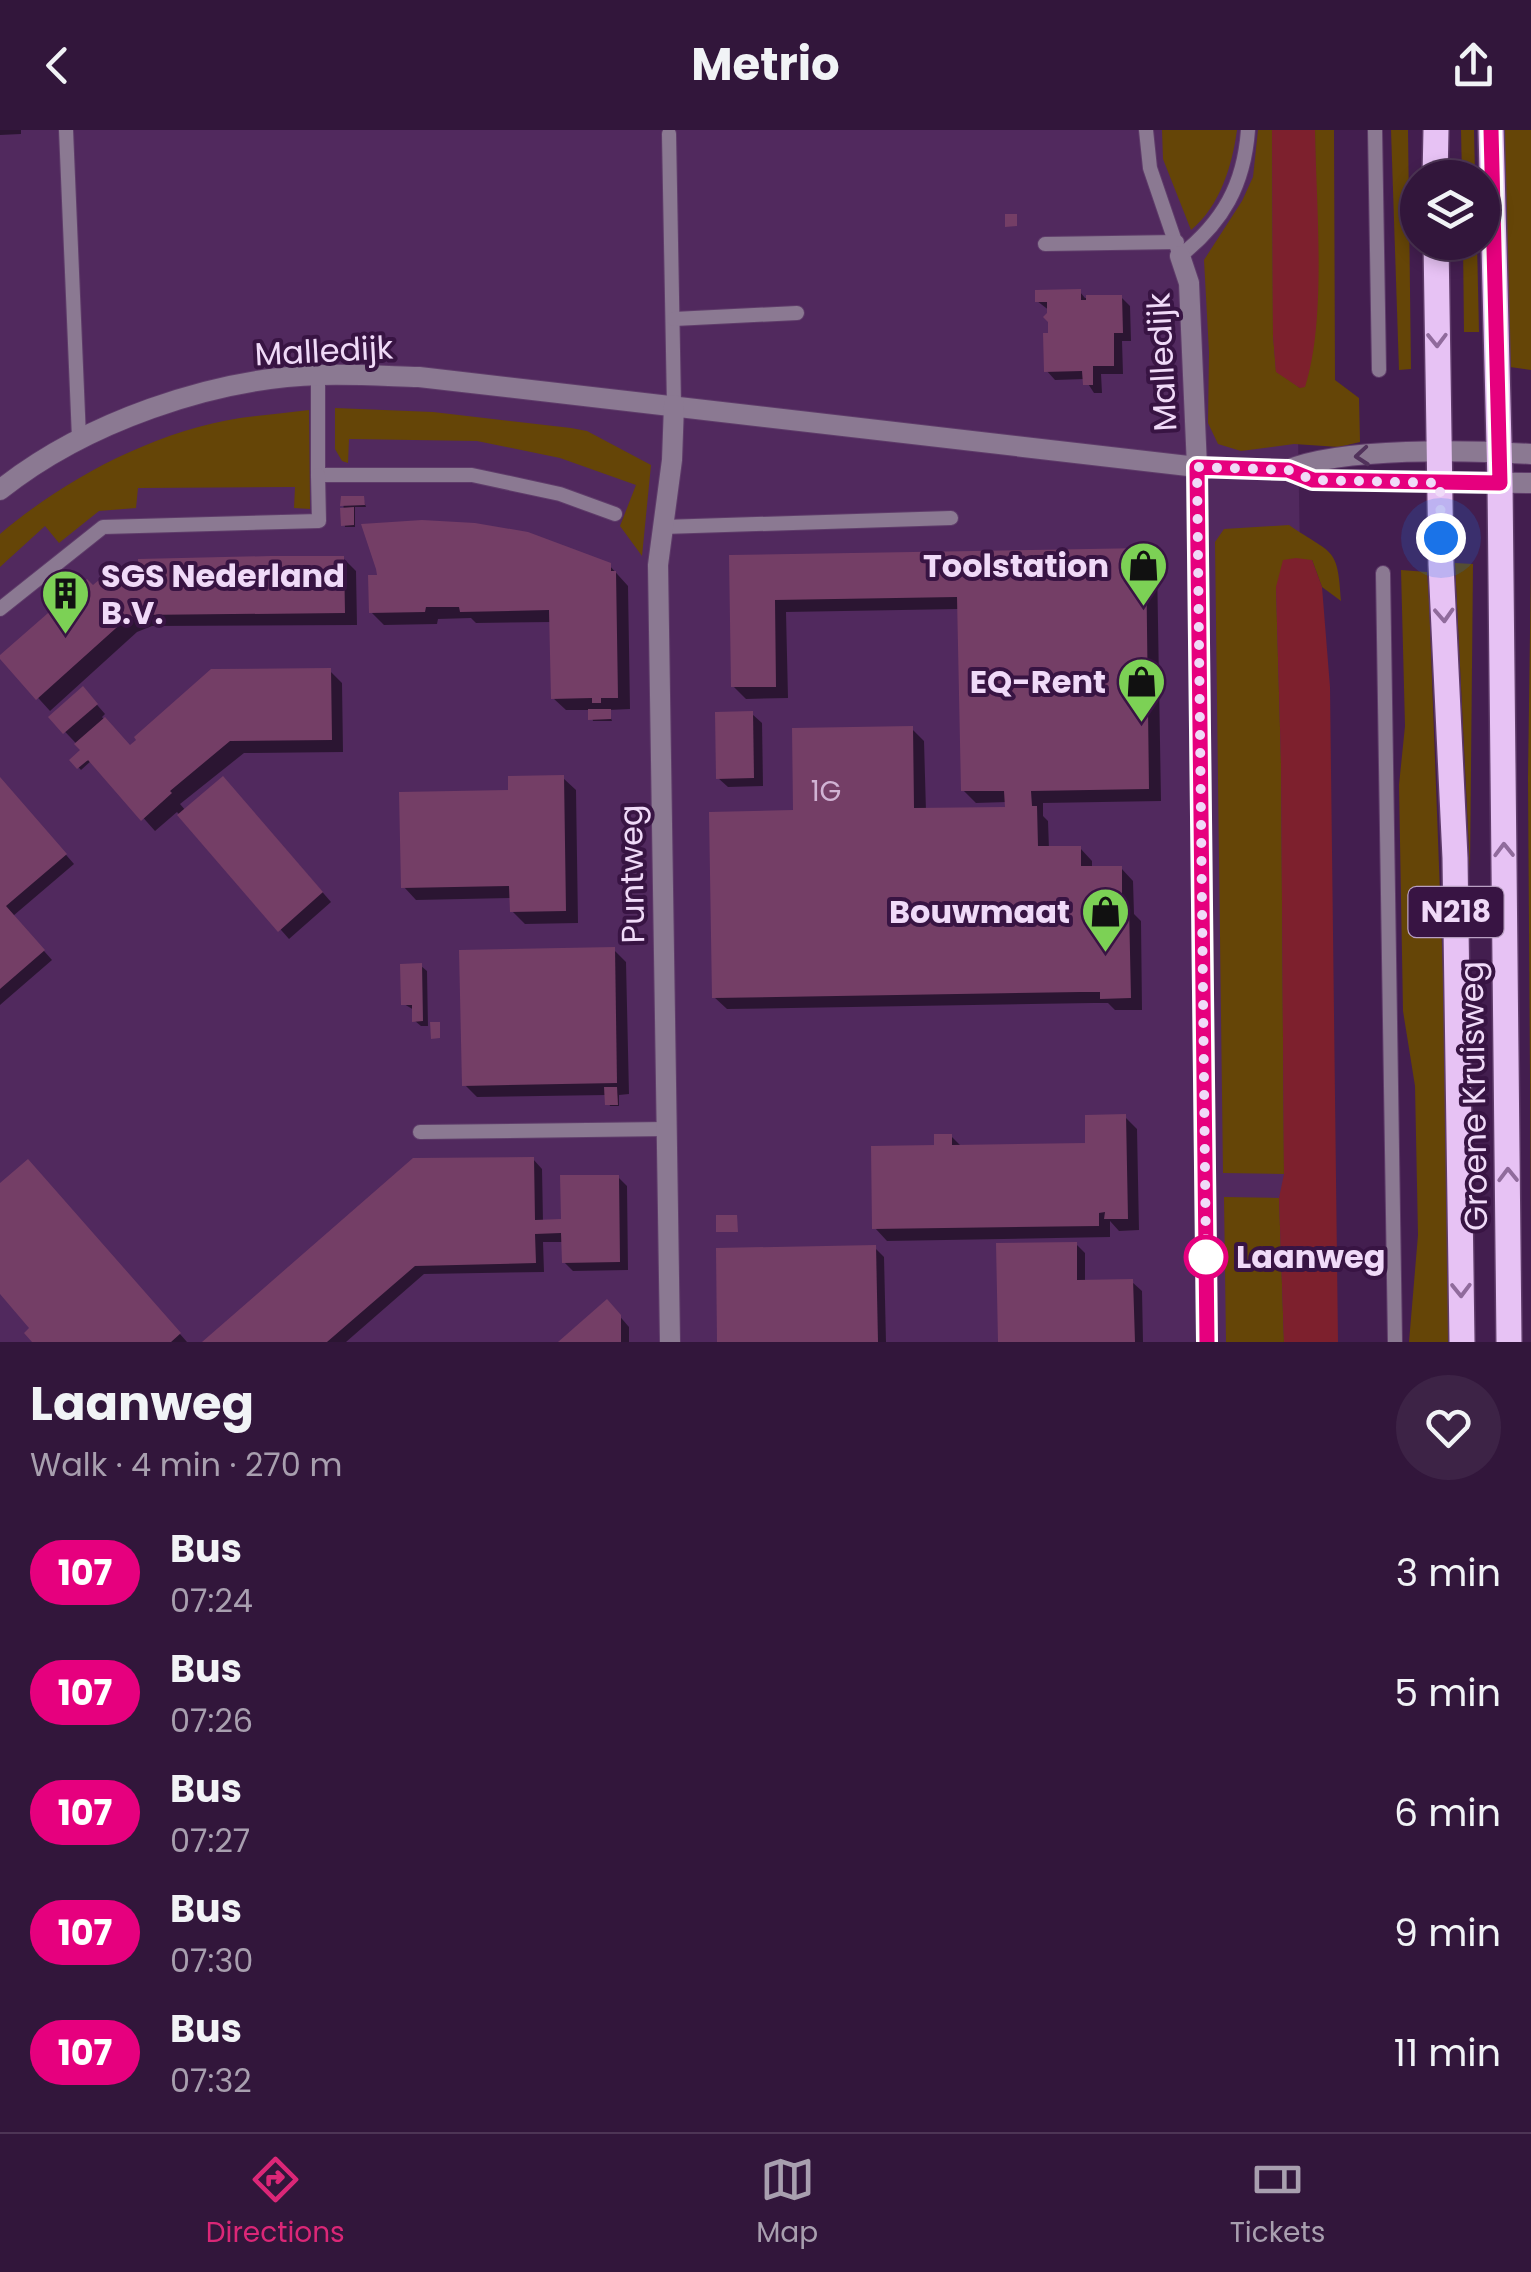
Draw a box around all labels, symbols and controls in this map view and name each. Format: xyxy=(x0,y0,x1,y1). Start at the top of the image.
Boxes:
text: Metrio xyxy=(691,33,840,96)
icon: back xyxy=(30,38,85,93)
icon: share xyxy=(1446,38,1501,93)
map controls xyxy=(1400,160,1500,260)
button: layers xyxy=(1400,160,1500,260)
street label: Malledijk xyxy=(1135,291,1188,432)
street label: Malledijk xyxy=(254,324,395,377)
one-way arrow xyxy=(1427,332,1448,348)
one-way arrow xyxy=(1354,445,1370,467)
your location xyxy=(1416,513,1466,563)
shop icon: Toolstation xyxy=(1118,540,1170,608)
place label: Toolstation xyxy=(923,543,1109,588)
place label: SGS Nederland B.V. xyxy=(101,553,345,635)
building icon: SGS Nederland B.V. xyxy=(40,568,92,636)
one-way arrow xyxy=(1433,608,1454,624)
shop icon: EQ-Rent xyxy=(1115,656,1167,724)
place label: EQ-Rent xyxy=(970,659,1106,704)
house number: 1G xyxy=(811,772,841,811)
street label: Puntweg xyxy=(608,804,655,944)
one-way arrow xyxy=(1493,841,1515,856)
shop icon: Bouwmaat xyxy=(1079,886,1131,954)
road number: N218 xyxy=(1408,887,1504,937)
place label: Bouwmaat xyxy=(889,889,1070,934)
street label: Groene Kruisweg xyxy=(1449,961,1498,1231)
one-way arrow xyxy=(1497,1166,1518,1182)
place label: Laanweg xyxy=(1236,1234,1385,1279)
marker: Laanweg xyxy=(1185,1236,1227,1278)
one-way arrow xyxy=(1451,1283,1472,1299)
text: Laanweg xyxy=(30,1370,254,1437)
button: heart xyxy=(1396,1375,1501,1480)
text: Walk · 4 min · 270 m xyxy=(30,1442,342,1487)
text: Bus xyxy=(170,1522,242,1575)
text: 3 min xyxy=(1396,1546,1501,1599)
text: 107 xyxy=(58,1548,112,1597)
text: 07:24 xyxy=(170,1578,253,1623)
text: Bus xyxy=(170,1642,242,1695)
text: 5 min xyxy=(1394,1666,1501,1719)
text: 107 xyxy=(58,1668,112,1717)
text: 07:26 xyxy=(170,1698,253,1743)
text: Bus xyxy=(170,1762,242,1815)
text: 6 min xyxy=(1394,1786,1501,1839)
text: 107 xyxy=(58,1788,112,1837)
text: 07:27 xyxy=(170,1818,250,1863)
text: Bus xyxy=(170,1882,242,1935)
text: 9 min xyxy=(1394,1906,1501,1959)
text: 107 xyxy=(58,1908,112,1957)
text: 07:30 xyxy=(170,1938,253,1983)
text: Bus xyxy=(170,2002,242,2055)
text: 11 min xyxy=(1394,2026,1501,2079)
text: 107 xyxy=(58,2028,112,2077)
text: 07:32 xyxy=(170,2058,252,2103)
tab: Directions xyxy=(206,2152,345,2254)
tab: Map xyxy=(756,2152,818,2254)
tab: Tickets xyxy=(1230,2152,1325,2254)

